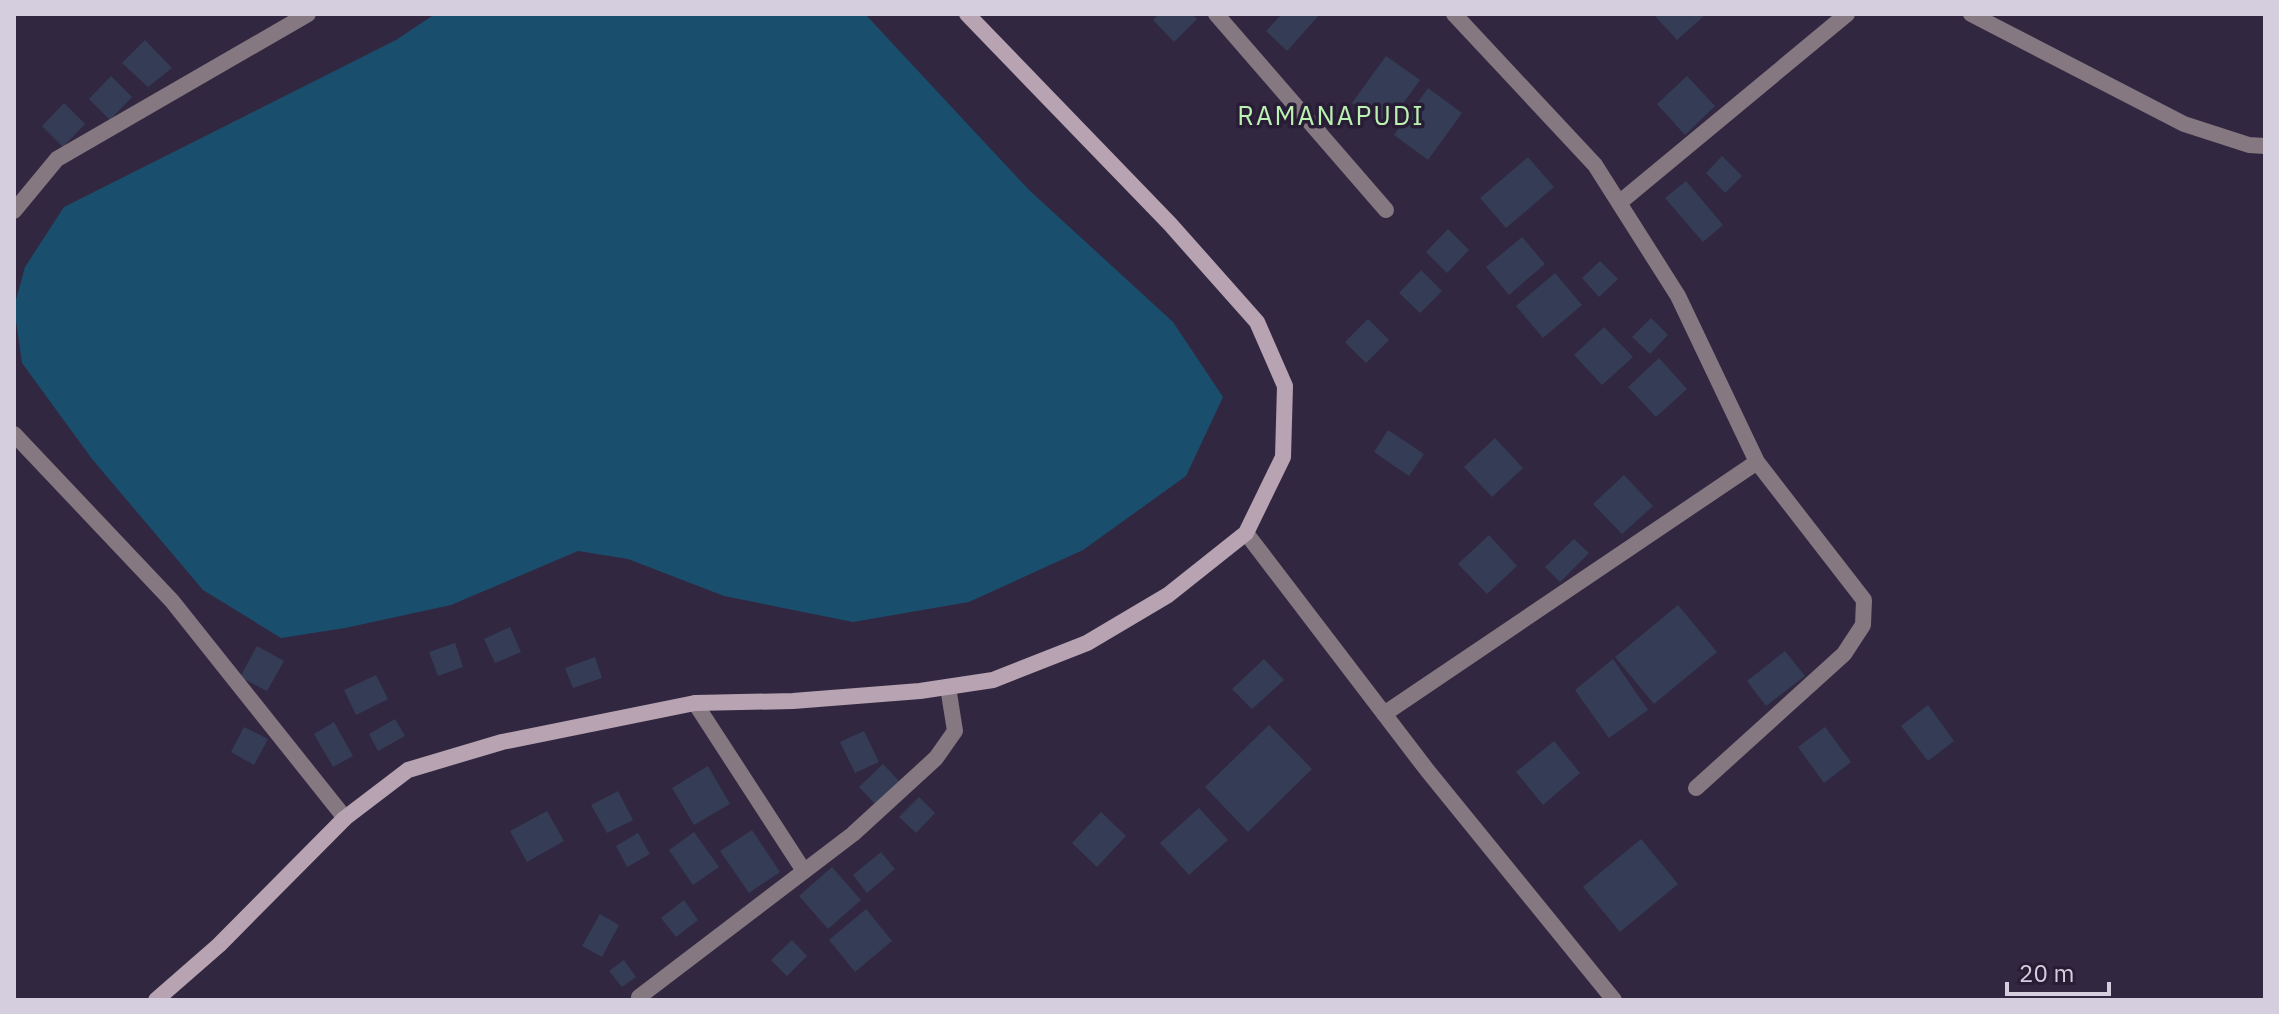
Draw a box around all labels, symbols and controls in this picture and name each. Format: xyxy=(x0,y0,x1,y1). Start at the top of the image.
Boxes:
district label: RAMANAPUDI xyxy=(1237,98,1425,132)
scale bar xyxy=(2007,946,2109,996)
text: 20 m xyxy=(2019,957,2074,989)

